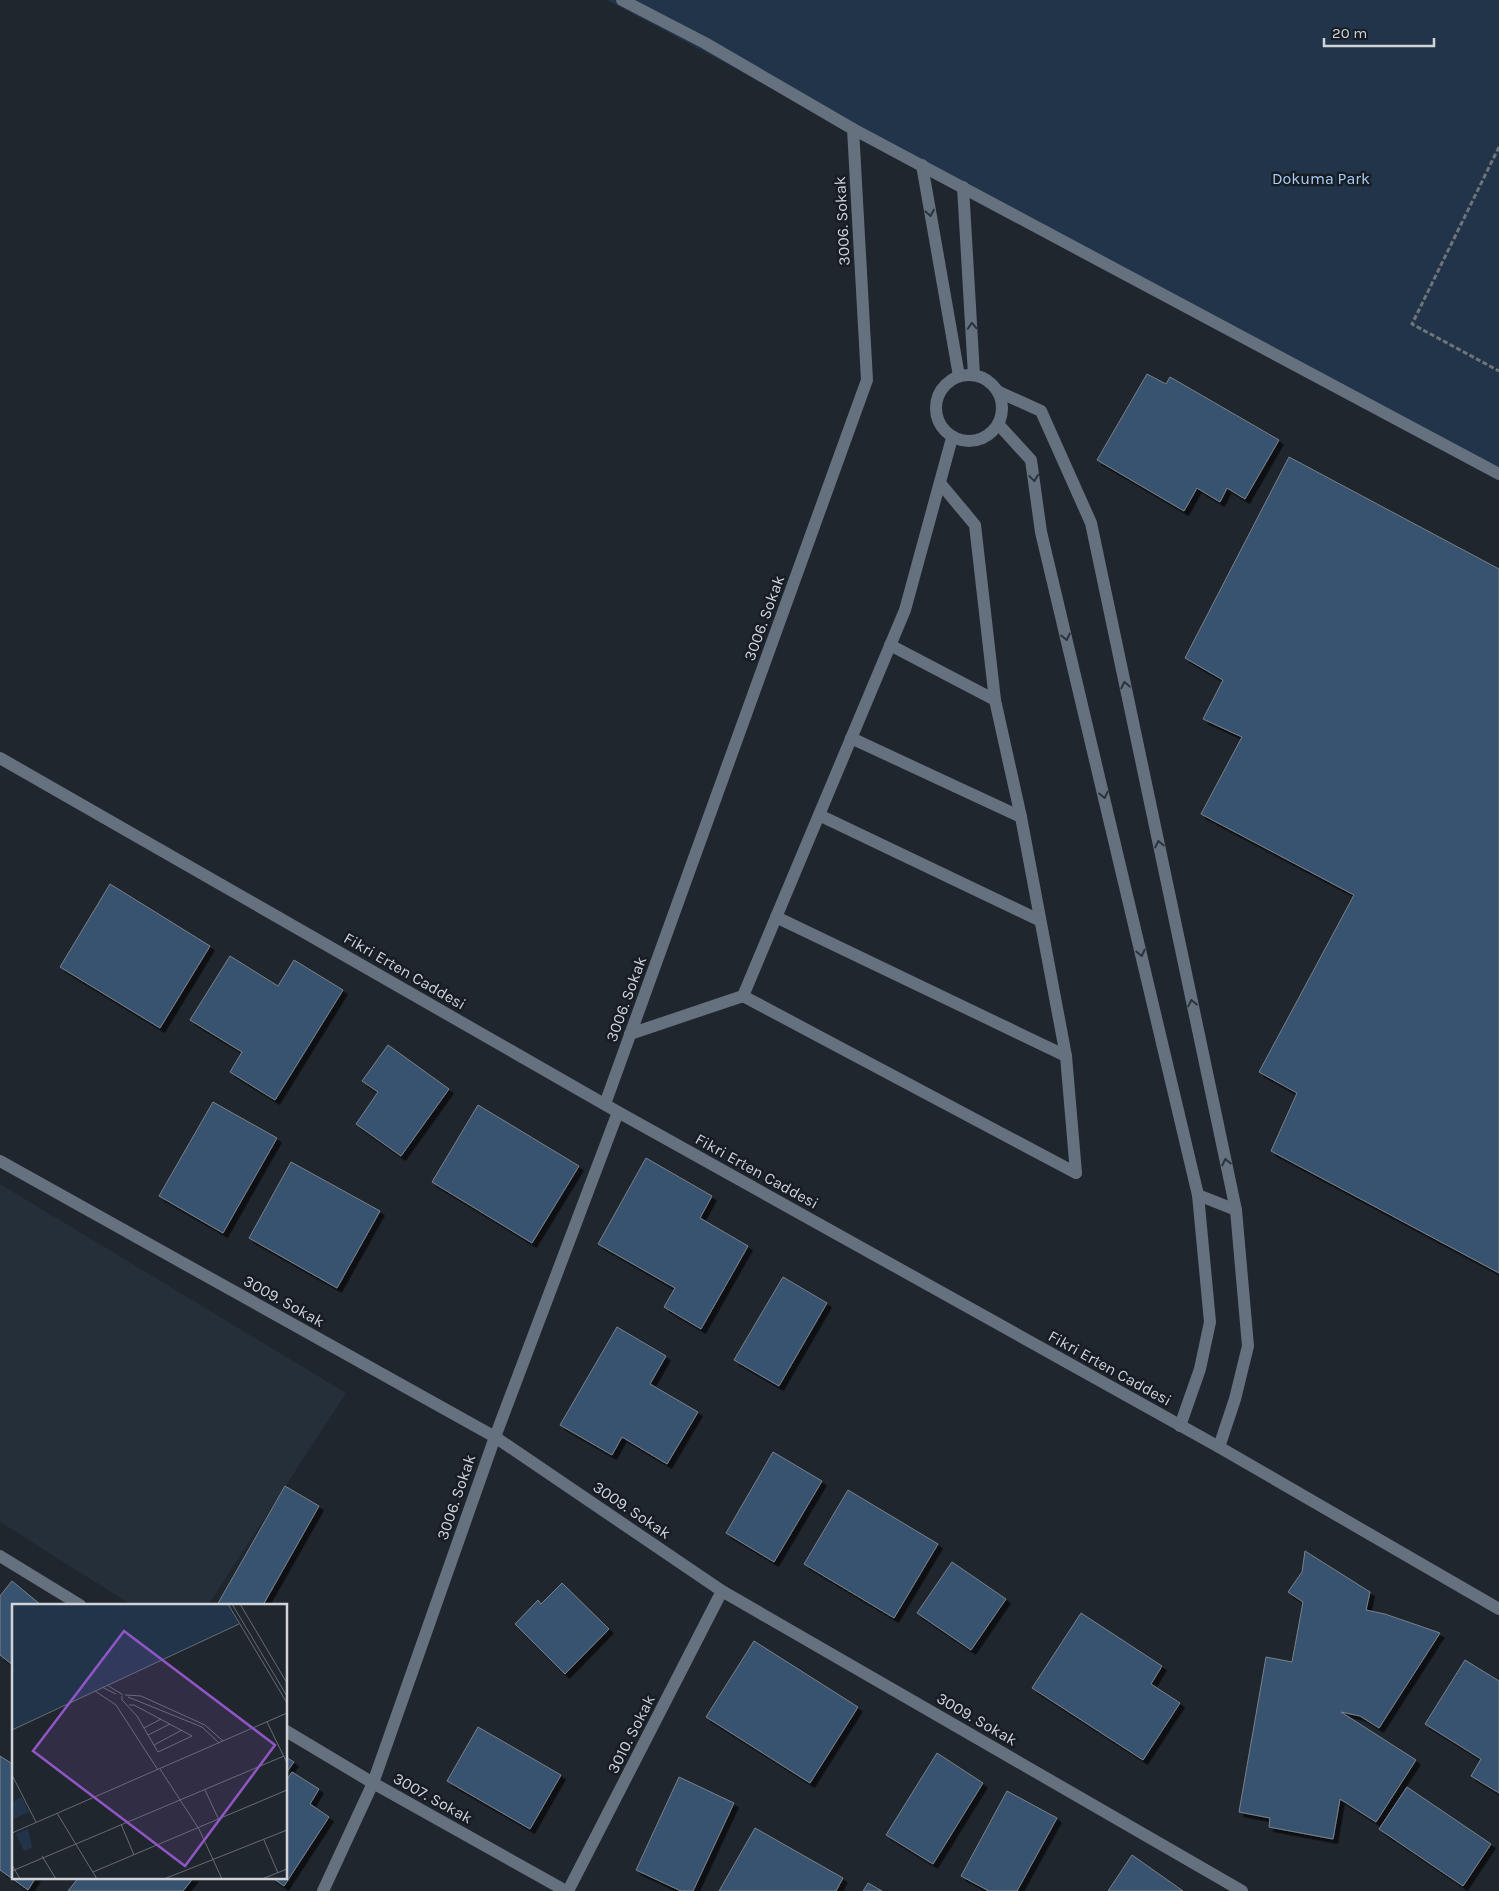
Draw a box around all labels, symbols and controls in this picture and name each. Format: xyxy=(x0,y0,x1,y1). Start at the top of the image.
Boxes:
scale bar xyxy=(1324,15,1434,47)
text: 20 m xyxy=(1332,24,1367,42)
park label: Dokuma Park xyxy=(1272,169,1370,188)
street label: 3006. Sokak xyxy=(830,176,854,266)
one-way arrow xyxy=(925,209,935,217)
one-way arrow xyxy=(966,322,977,330)
one-way arrow xyxy=(1028,474,1038,482)
street label: 3006. Sokak xyxy=(740,573,788,663)
one-way arrow xyxy=(1060,633,1071,641)
one-way arrow xyxy=(1120,681,1131,689)
one-way arrow xyxy=(1098,791,1109,800)
one-way arrow xyxy=(1154,840,1164,848)
street label: Fikri Erten Caddesi xyxy=(341,928,469,1014)
one-way arrow xyxy=(1135,949,1146,958)
street label: 3006. Sokak xyxy=(602,954,650,1044)
one-way arrow xyxy=(1187,999,1198,1007)
street label: Fikri Erten Caddesi xyxy=(692,1129,822,1213)
one-way arrow xyxy=(1221,1158,1232,1166)
street label: 3009. Sokak xyxy=(240,1271,328,1331)
street label: Fikri Erten Caddesi xyxy=(1045,1326,1175,1410)
street label: 3006. Sokak xyxy=(432,1452,480,1542)
street label: 3009. Sokak xyxy=(590,1477,674,1543)
inset map xyxy=(12,1604,288,1878)
street label: 3009. Sokak xyxy=(933,1688,1021,1750)
street label: 3010. Sokak xyxy=(603,1692,659,1776)
street label: 3007. Sokak xyxy=(390,1768,476,1828)

